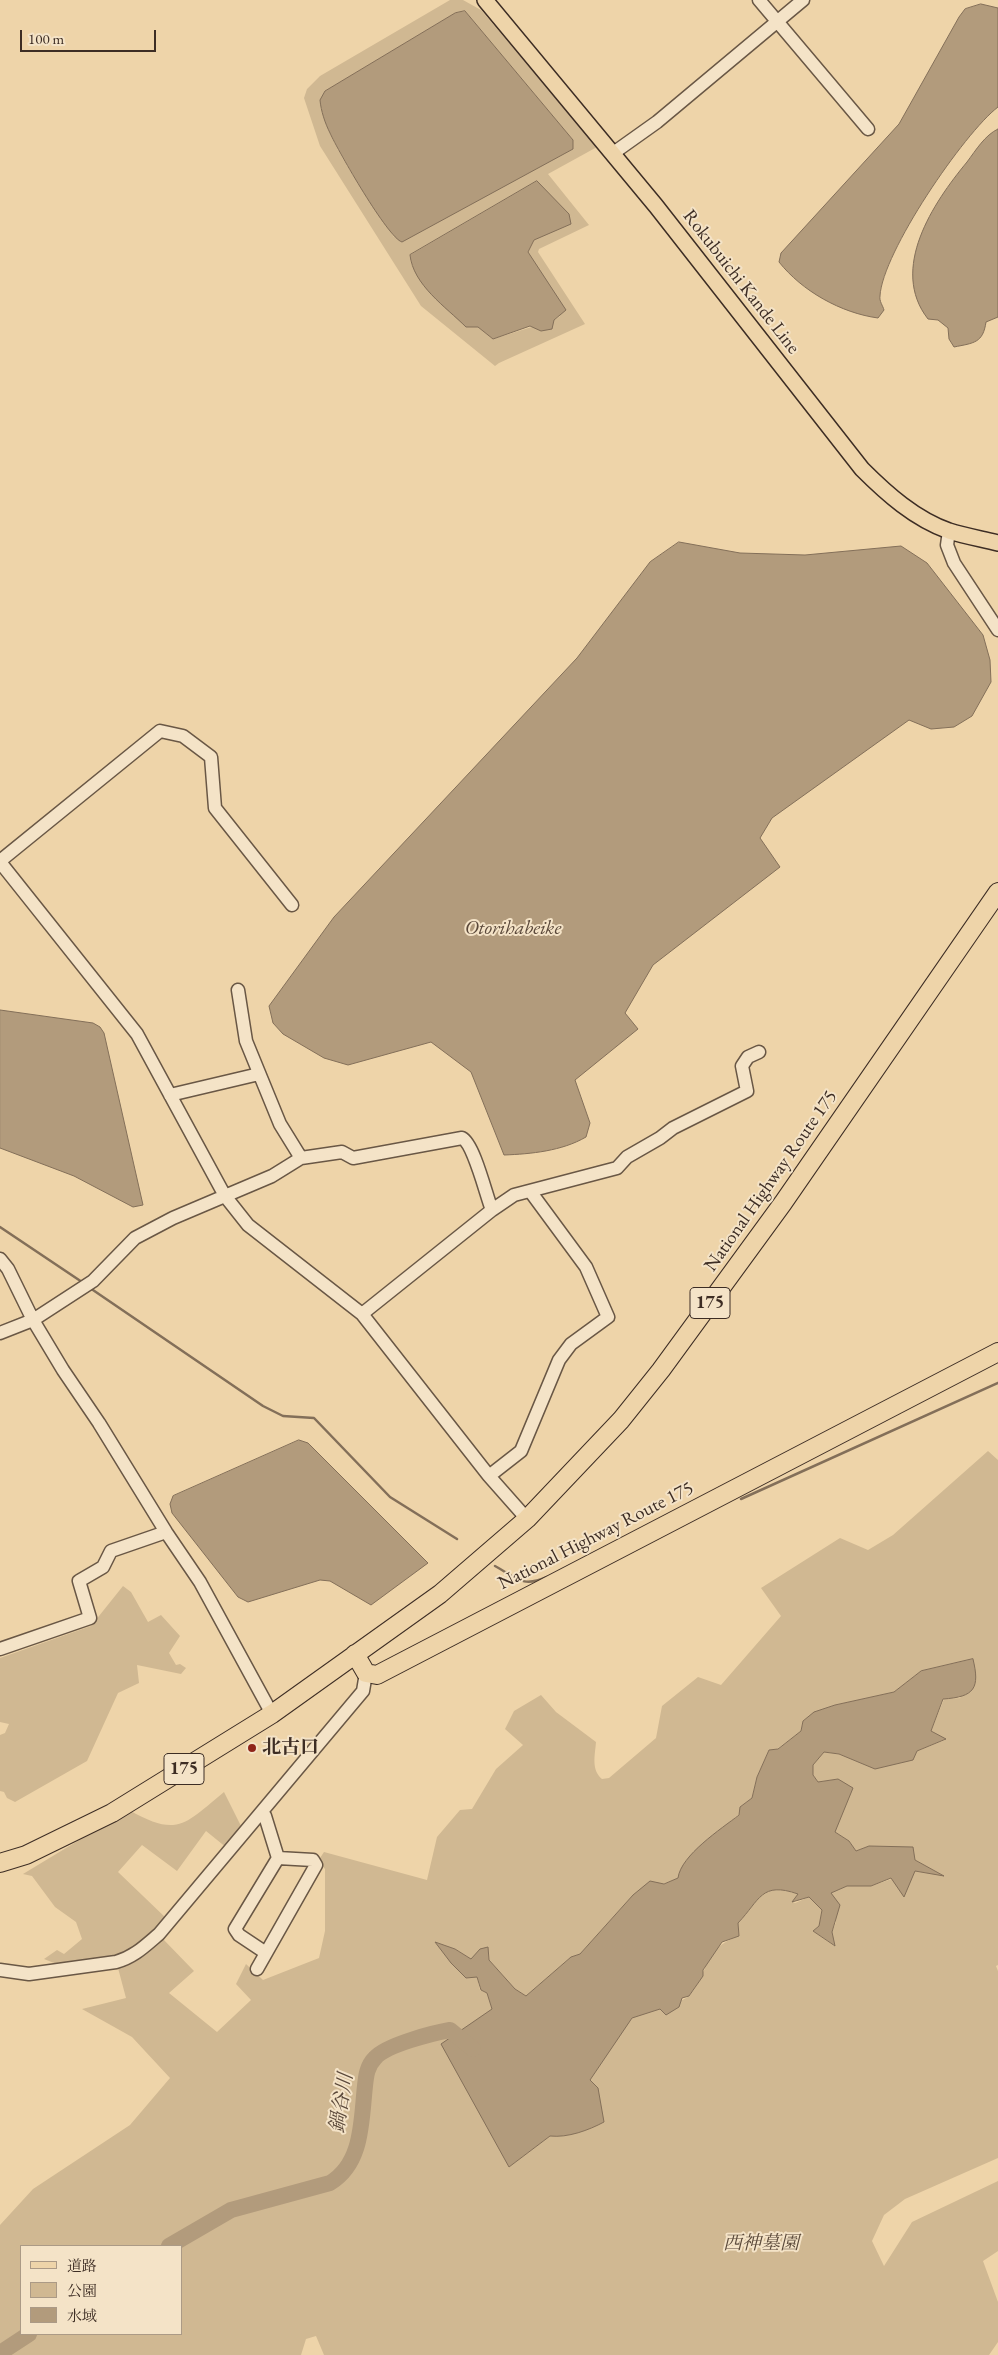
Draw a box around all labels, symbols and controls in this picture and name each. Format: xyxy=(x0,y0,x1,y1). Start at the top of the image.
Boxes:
scale bar xyxy=(22,20,159,52)
text: 100 m xyxy=(28,29,64,48)
street label: Rokubuichi Kande Line xyxy=(678,205,804,359)
water label: Otorihabeike xyxy=(465,917,561,941)
street label: National Highway Route 175 xyxy=(700,1086,842,1276)
road number: 175 xyxy=(690,1288,730,1319)
street label: National Highway Route 175 xyxy=(495,1477,697,1595)
place label: 北古口 xyxy=(262,1737,319,1759)
marker: 北古口 xyxy=(246,1742,258,1754)
road number: 175 xyxy=(164,1754,204,1785)
water label: 鍋谷川 xyxy=(325,2071,359,2135)
park label: 西神墓園 xyxy=(723,2233,799,2255)
legend xyxy=(20,2245,182,2335)
text: 道路 xyxy=(67,2256,97,2275)
text: 公園 xyxy=(67,2281,97,2300)
text: 水域 xyxy=(67,2306,97,2325)

